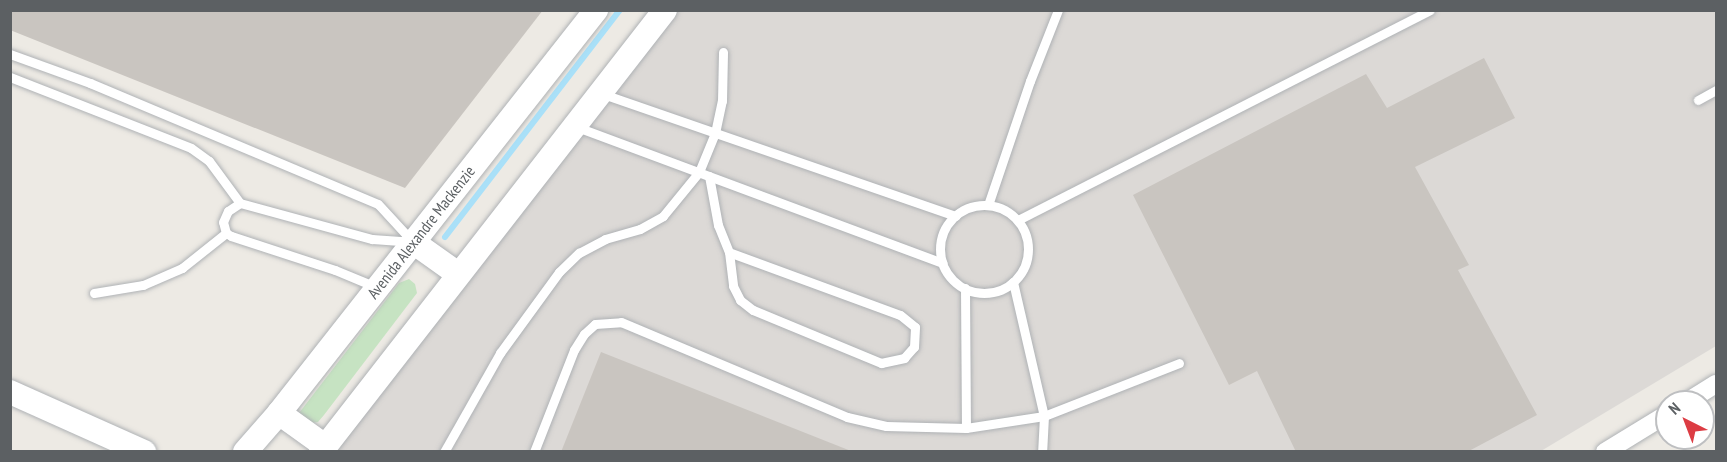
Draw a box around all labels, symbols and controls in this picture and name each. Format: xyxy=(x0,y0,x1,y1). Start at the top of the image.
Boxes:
street label: Avenida Alexandre Mackenzie xyxy=(363,162,479,302)
north arrow xyxy=(1655,390,1715,450)
text: N xyxy=(1664,398,1684,418)

